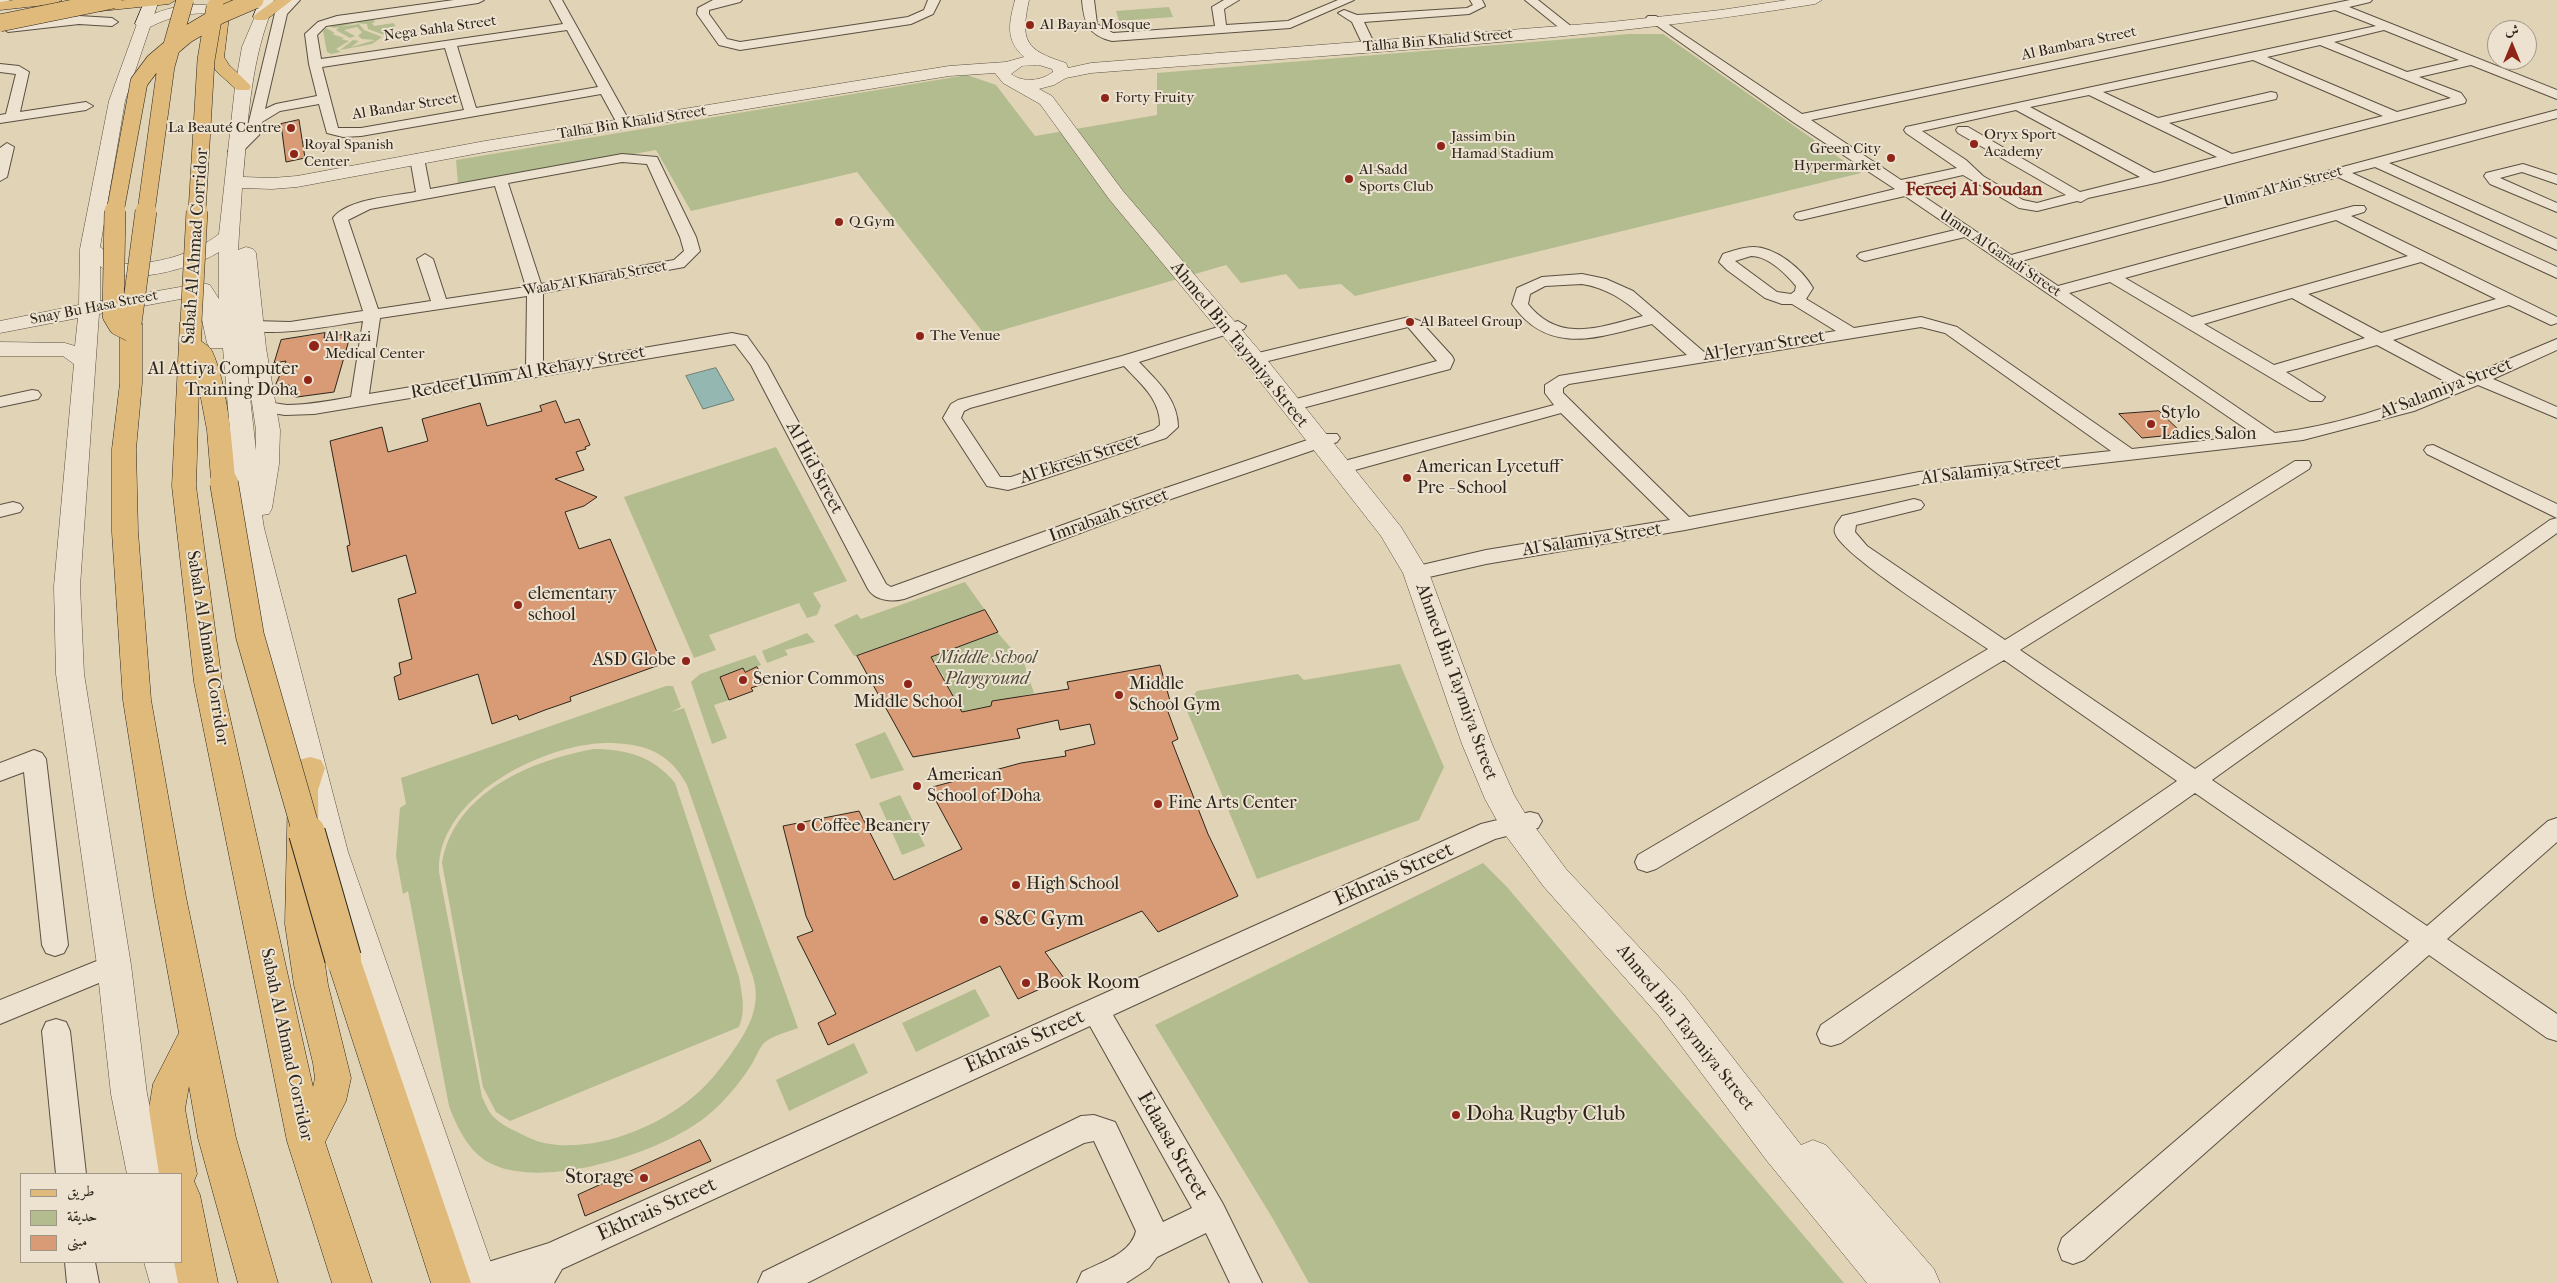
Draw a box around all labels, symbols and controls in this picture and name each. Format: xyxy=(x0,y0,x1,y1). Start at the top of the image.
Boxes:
street label: Nega Sahla Street xyxy=(382,12,498,46)
place label: Al Bayan Mosque xyxy=(1040,16,1151,34)
marker: Al Bayan Mosque xyxy=(1024,19,1036,31)
north arrow xyxy=(2487,20,2537,70)
text: ش xyxy=(2505,22,2519,39)
street label: Al Bambara Street xyxy=(2020,23,2138,65)
street label: Talha Bin Khalid Street xyxy=(1362,25,1514,57)
place label: Forty Fruity xyxy=(1115,89,1194,107)
street label: Al Bandar Street xyxy=(351,90,459,124)
marker: Forty Fruity xyxy=(1099,92,1111,104)
street label: Talha Bin Khalid Street xyxy=(556,102,708,144)
place label: La Beauté Centre xyxy=(168,119,281,137)
marker: La Beauté Centre xyxy=(285,122,297,134)
place label: Oryx Sport Academy xyxy=(1984,126,2056,161)
place label: Jassim bin Hamad Stadium xyxy=(1451,128,1554,163)
place label: Royal Spanish Center xyxy=(304,136,394,171)
marker: Oryx Sport Academy xyxy=(1968,138,1980,150)
marker: Jassim bin Hamad Stadium xyxy=(1435,140,1447,152)
place label: Green City Hypermarket xyxy=(1794,140,1881,175)
street label: Sabah Al Ahmad Corridor xyxy=(178,147,214,345)
marker: Royal Spanish Center xyxy=(288,148,300,160)
marker: Green City Hypermarket xyxy=(1885,152,1897,164)
place label: Al-Sadd Sports Club xyxy=(1359,161,1433,196)
street label: Umm Al Ain Street xyxy=(2221,162,2345,212)
marker: Al-Sadd Sports Club xyxy=(1343,173,1355,185)
district label: Fereej Al Soudan xyxy=(1906,179,2042,201)
street label: Umm Al Garadi Street xyxy=(1936,207,2064,301)
place label: Q Gym xyxy=(849,213,895,231)
marker: Q Gym xyxy=(833,216,845,228)
street label: Waab Al Kharab Street xyxy=(522,257,668,301)
street label: Ahmed Bin Taymiya Street xyxy=(1165,257,1313,433)
street label: Snay Bu Hasa Street xyxy=(29,287,159,329)
place label: Al Bateel Group xyxy=(1420,313,1522,331)
marker: Al Bateel Group xyxy=(1404,316,1416,328)
street label: Al Jeryan Street xyxy=(1702,326,1826,366)
place label: The Venue xyxy=(930,327,1000,345)
place label: Al Razi Medical Center xyxy=(325,328,425,363)
marker: The Venue xyxy=(914,330,926,342)
marker: Al Razi Medical Center xyxy=(307,339,321,353)
street label: Redeef Umm Al Rehayy Street xyxy=(409,342,647,404)
street label: Al Salamiya Street xyxy=(2377,354,2515,424)
place label: Al Attiya Computer Training Doha xyxy=(148,359,298,402)
marker: Al Attiya Computer Training Doha xyxy=(302,374,314,386)
place label: Stylo Ladies Salon xyxy=(2161,403,2257,446)
street label: Al Hid Street xyxy=(781,418,847,518)
marker: Stylo Ladies Salon xyxy=(2145,418,2157,430)
street label: Al Ekresh Street xyxy=(1017,430,1143,490)
street label: Al Salamiya Street xyxy=(1920,452,2062,490)
place label: American Lycetuff Pre - School xyxy=(1417,457,1560,499)
marker: American Lycetuff Pre - School xyxy=(1401,472,1413,484)
street label: Imrabaah Street xyxy=(1046,484,1172,548)
street label: Al Salamiya Street xyxy=(1521,518,1663,562)
street label: Sabah Al Ahmad Corridor xyxy=(181,549,233,747)
street label: Ahmed Bin Taymiya Street xyxy=(1410,581,1502,783)
place label: elementary school xyxy=(528,584,617,626)
marker: elementary school xyxy=(512,599,524,611)
park label: Middle School Playground xyxy=(937,648,1037,691)
place label: ASD Globe xyxy=(592,650,676,672)
marker: ASD Globe xyxy=(680,655,692,667)
place label: Senior Commons xyxy=(753,669,884,691)
marker: Senior Commons xyxy=(737,674,749,686)
place label: Middle School Gym xyxy=(1129,674,1220,716)
marker: Middle School xyxy=(902,678,914,690)
marker: Middle School Gym xyxy=(1113,689,1125,701)
place label: Middle School xyxy=(853,692,963,714)
place label: American School of Doha xyxy=(927,765,1041,808)
marker: American School of Doha xyxy=(911,780,923,792)
place label: Fine Arts Center xyxy=(1168,793,1297,815)
marker: Fine Arts Center xyxy=(1152,798,1164,810)
place label: Coffee Beanery xyxy=(811,816,930,838)
marker: Coffee Beanery xyxy=(795,821,807,833)
street label: Ekhrais Street xyxy=(1330,837,1458,913)
place label: High School xyxy=(1026,874,1119,896)
marker: High School xyxy=(1010,879,1022,891)
place label: S&C Gym xyxy=(994,907,1084,933)
marker: S&C Gym xyxy=(978,914,990,926)
street label: Ahmed Bin Taymiya Street xyxy=(1611,940,1759,1116)
street label: Sabah Al Ahmad Corridor xyxy=(255,947,317,1143)
place label: Book Room xyxy=(1036,970,1140,996)
marker: Book Room xyxy=(1020,977,1032,989)
street label: Ekhrais Street xyxy=(961,1004,1089,1080)
street label: Edaasa Street xyxy=(1131,1087,1213,1205)
place label: Doha Rugby Club xyxy=(1466,1102,1625,1128)
marker: Doha Rugby Club xyxy=(1450,1109,1462,1121)
place label: Storage xyxy=(565,1165,634,1191)
street label: Ekhrais Street xyxy=(593,1172,721,1248)
marker: Storage xyxy=(638,1172,650,1184)
legend xyxy=(20,1173,182,1263)
text: طريق xyxy=(67,1182,94,1200)
text: حديقة xyxy=(67,1207,97,1225)
text: مبنى xyxy=(67,1232,87,1250)

